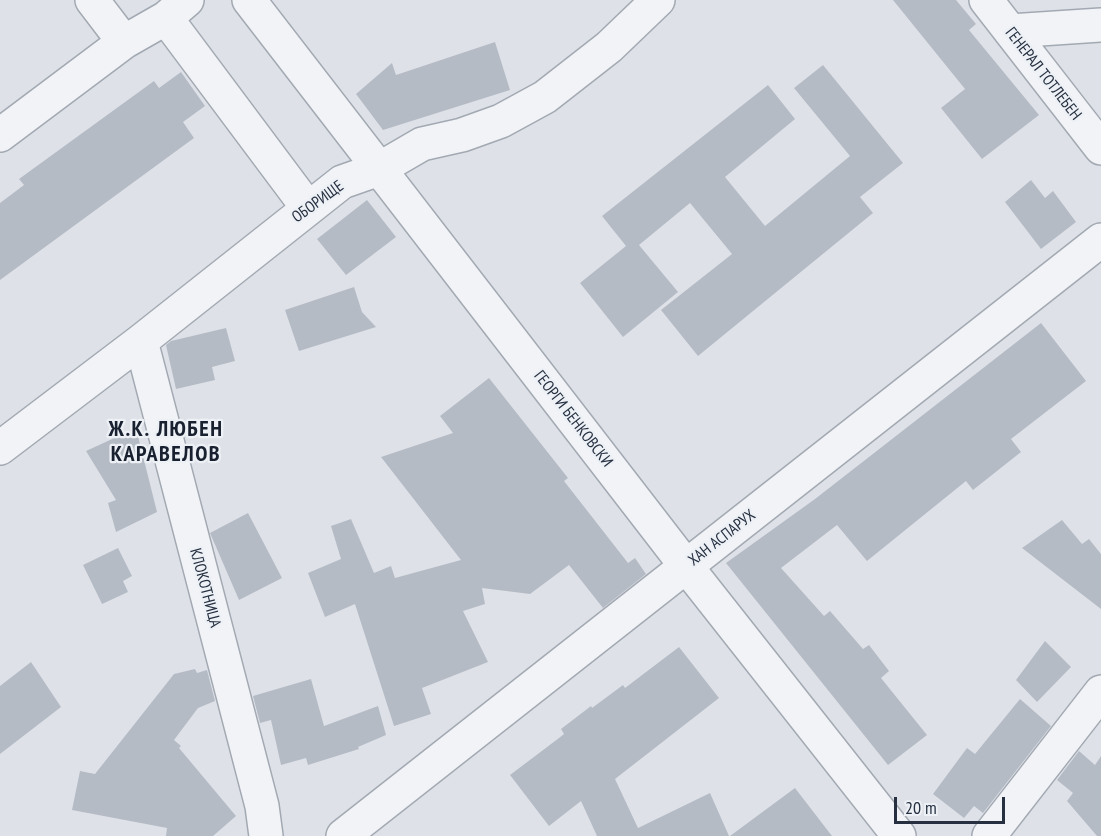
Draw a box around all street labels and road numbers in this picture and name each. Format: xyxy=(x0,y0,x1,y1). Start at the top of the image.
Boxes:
street label: ГЕНЕРАЛ ТОТЛЕБЕН xyxy=(1001,24,1085,124)
street label: ОБОРИЩЕ xyxy=(288,177,348,227)
street label: ГЕОРГИ БЕНКОВСКИ xyxy=(529,367,617,471)
street label: ХАН АСПАРУХ xyxy=(685,506,759,570)
street label: КЛОКОТНИЦА xyxy=(185,546,225,630)

